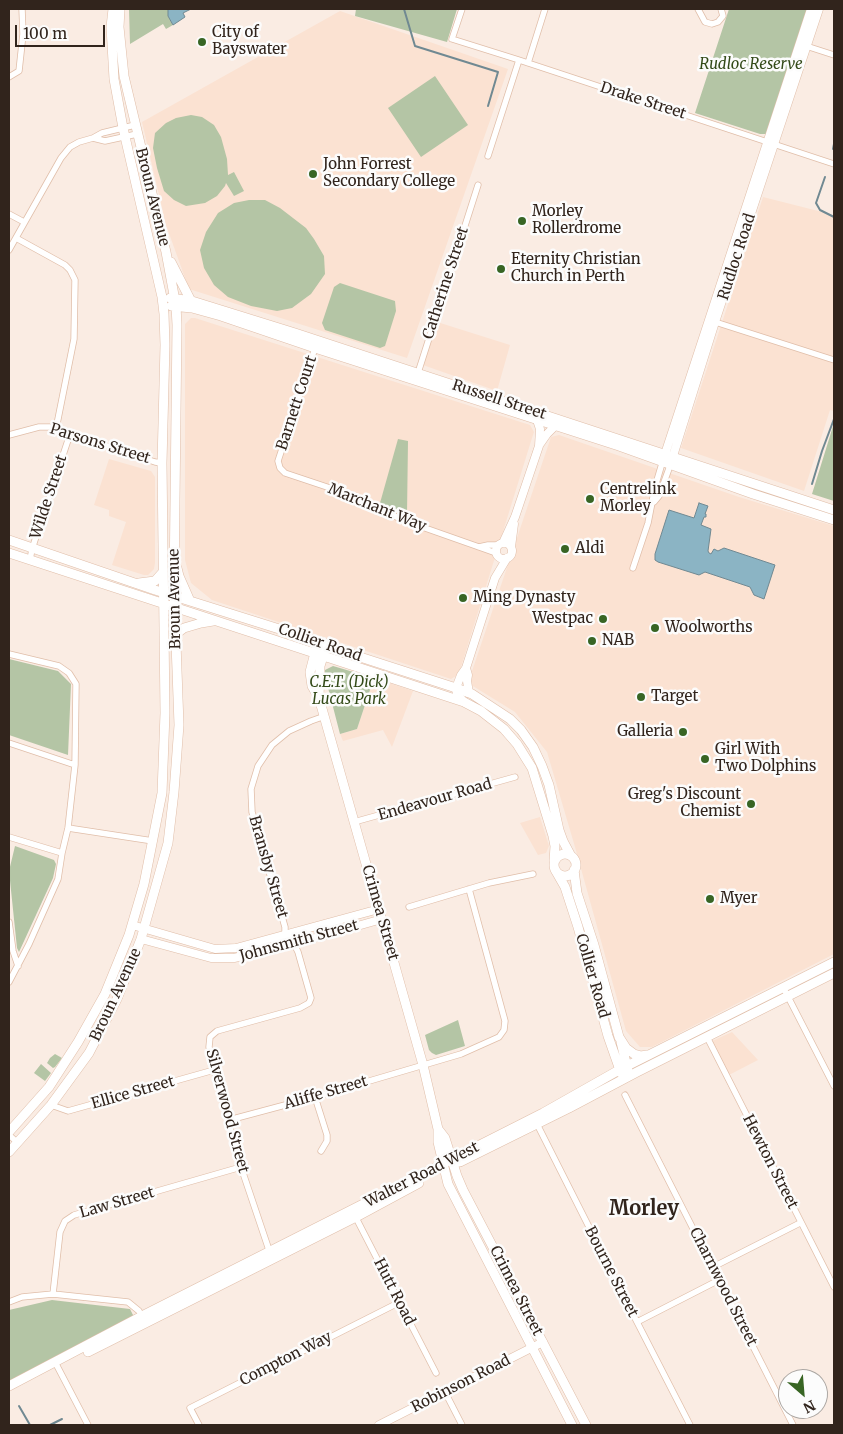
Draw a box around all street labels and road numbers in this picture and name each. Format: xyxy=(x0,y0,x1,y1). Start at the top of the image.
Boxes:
street label: Drake Street xyxy=(598,79,688,123)
street label: Broun Avenue xyxy=(131,146,173,248)
street label: Rudloc Road xyxy=(715,211,759,303)
street label: Catherine Street xyxy=(419,225,473,341)
street label: Barnett Court xyxy=(273,353,321,453)
street label: Russell Street xyxy=(450,376,548,424)
street label: Parsons Street xyxy=(48,420,152,468)
street label: Wilde Street xyxy=(27,452,71,542)
street label: Marchant Way xyxy=(325,480,429,536)
street label: Broun Avenue xyxy=(165,549,185,649)
street label: Collier Road xyxy=(276,620,364,666)
street label: Endeavour Road xyxy=(376,775,494,825)
street label: Bransby Street xyxy=(245,814,291,920)
street label: Crimea Street xyxy=(358,863,402,963)
street label: Johnsmith Street xyxy=(238,916,360,966)
street label: Collier Road xyxy=(571,932,613,1020)
street label: Broun Avenue xyxy=(87,946,145,1044)
street label: Silverwood Street xyxy=(202,1047,252,1175)
street label: Ellice Street xyxy=(89,1073,177,1113)
street label: Aliffe Street xyxy=(282,1073,370,1113)
street label: Hewton Street xyxy=(739,1112,801,1212)
street label: Walter Road West xyxy=(362,1138,482,1212)
street label: Law Street xyxy=(78,1184,156,1222)
street label: Bourne Street xyxy=(580,1224,642,1320)
street label: Charnwood Street xyxy=(685,1225,761,1349)
street label: Crimea Street xyxy=(486,1243,546,1339)
street label: Hutt Road xyxy=(369,1256,419,1328)
street label: Compton Way xyxy=(237,1328,335,1390)
street label: Robinson Road xyxy=(408,1351,514,1417)

